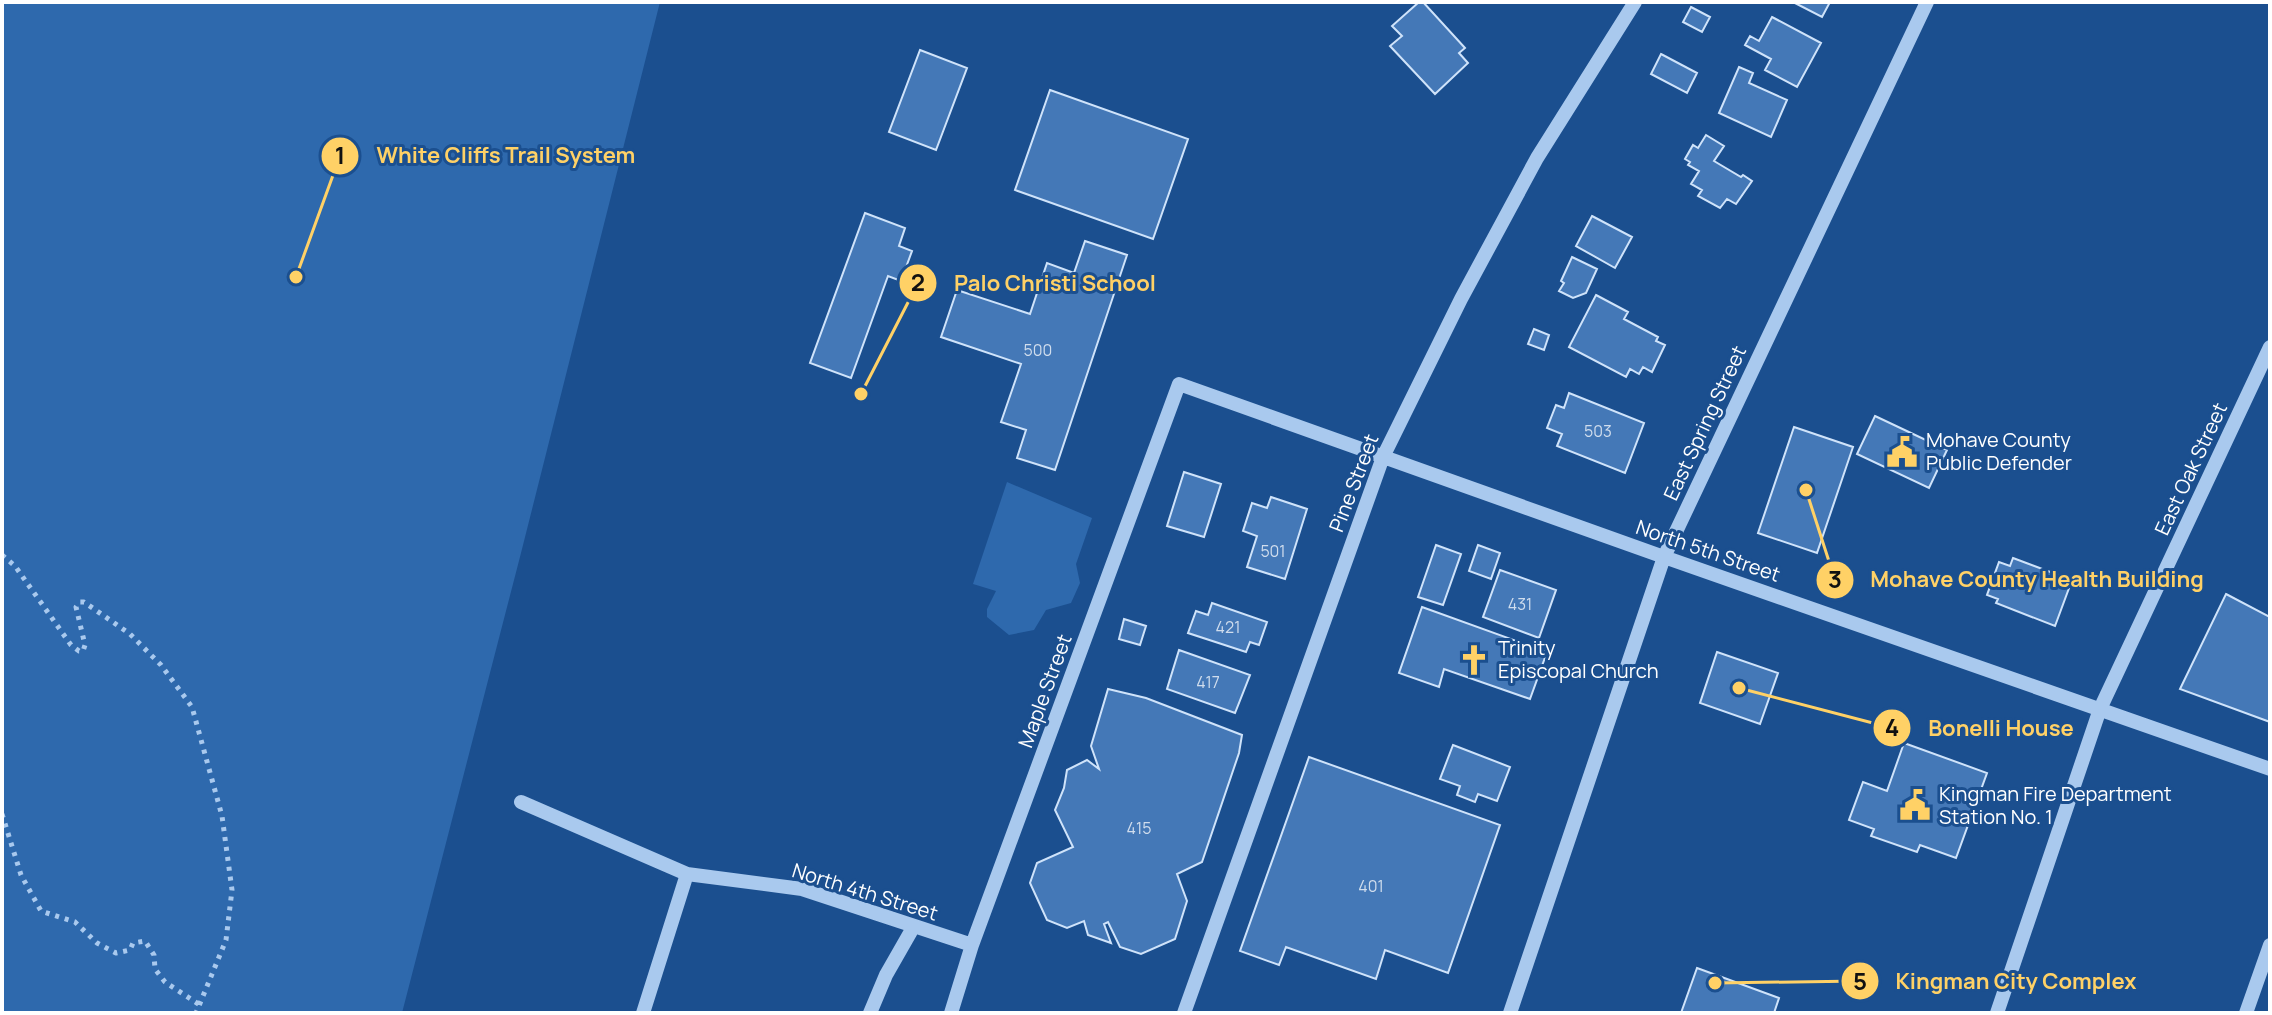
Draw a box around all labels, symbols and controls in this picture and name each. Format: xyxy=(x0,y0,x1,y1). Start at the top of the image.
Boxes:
callout: White Cliffs Trail System xyxy=(320,133,651,179)
text: 1 xyxy=(335,138,345,171)
text: White Cliffs Trail System xyxy=(377,140,635,170)
callout: Palo Christi School xyxy=(898,260,1172,306)
text: 2 xyxy=(911,265,925,298)
text: Palo Christi School xyxy=(954,268,1156,298)
house number: 500 xyxy=(1024,339,1052,361)
street label: East Spring Street xyxy=(1657,341,1752,504)
street label: East Oak Street xyxy=(2148,398,2233,539)
house number: 503 xyxy=(1584,420,1612,442)
place label: Mohave County Public Defender xyxy=(1926,426,2072,476)
street label: Pine Street xyxy=(1322,430,1385,536)
public building icon: Mohave County Public Defender xyxy=(1885,435,1919,469)
street label: North 5th Street xyxy=(1632,513,1784,588)
house number: 501 xyxy=(1260,540,1286,562)
callout: Mohave County Health Building xyxy=(1815,557,2220,603)
text: 3 xyxy=(1828,562,1842,595)
text: Mohave County Health Building xyxy=(1870,564,2204,594)
house number: 431 xyxy=(1508,593,1532,615)
house number: 421 xyxy=(1216,616,1240,638)
street label: Maple Street xyxy=(1012,630,1078,751)
place label: Trinity Episcopal Church xyxy=(1498,634,1659,684)
church icon: Trinity Episcopal Church xyxy=(1457,643,1491,677)
house number: 417 xyxy=(1196,671,1220,693)
callout: Bonelli House xyxy=(1872,705,2090,751)
text: 4 xyxy=(1885,710,1899,743)
text: Bonelli House xyxy=(1928,713,2074,743)
place label: Kingman Fire Department Station No. 1 xyxy=(1939,780,2172,830)
public building icon: Kingman Fire Department Station No. 1 xyxy=(1898,788,1932,822)
house number: 415 xyxy=(1127,817,1151,839)
street label: North 4th Street xyxy=(789,857,941,927)
house number: 401 xyxy=(1358,875,1384,897)
callout: Kingman City Complex xyxy=(1840,958,2153,1004)
text: 5 xyxy=(1853,964,1867,997)
text: Kingman City Complex xyxy=(1896,966,2137,996)

